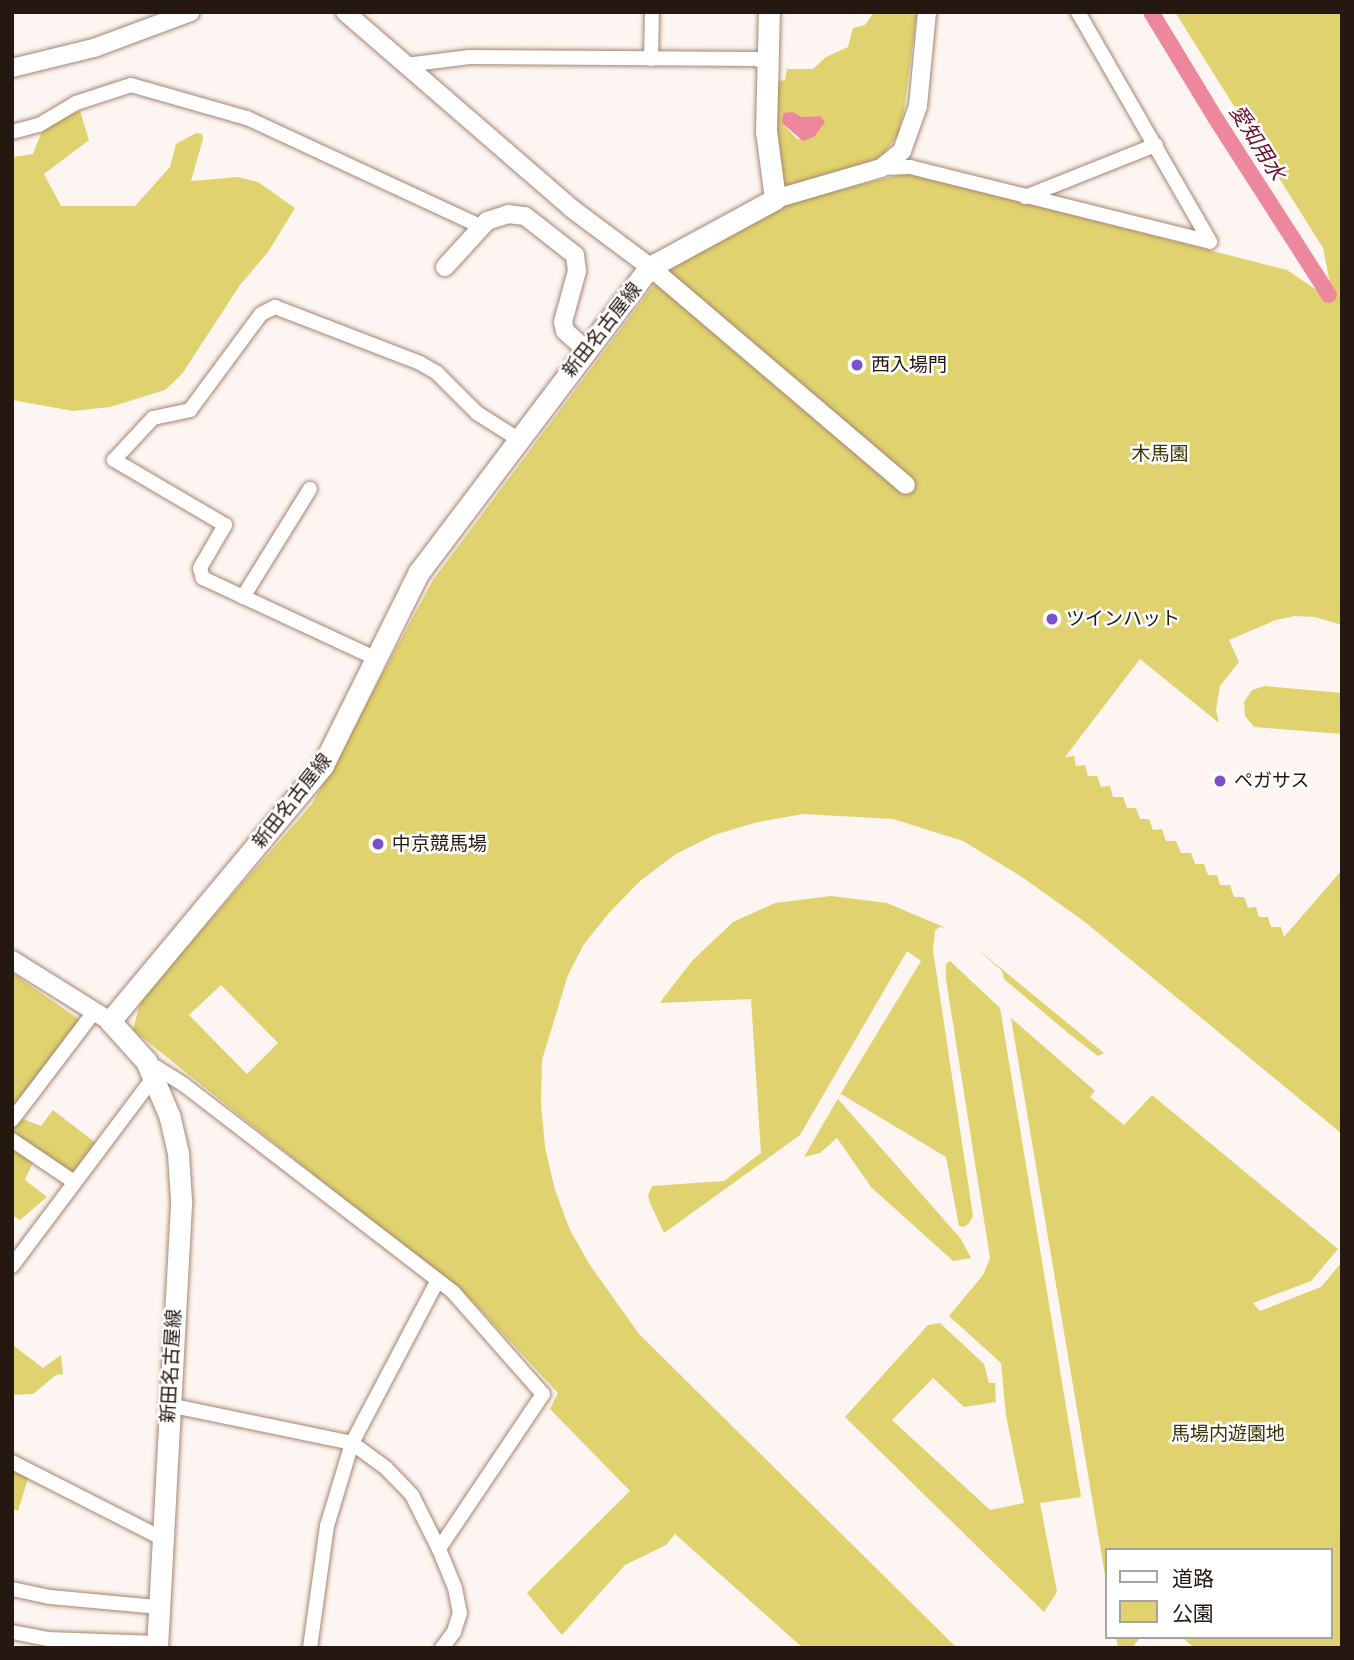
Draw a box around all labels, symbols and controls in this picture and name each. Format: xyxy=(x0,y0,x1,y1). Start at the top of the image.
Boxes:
water label: 愛知用水 xyxy=(1225,100,1291,184)
street label: 新田名古屋線 xyxy=(558,278,646,382)
place label: 西入場門 xyxy=(871,354,947,376)
marker: 西入場門 xyxy=(849,357,865,373)
park label: 木馬園 xyxy=(1132,443,1188,465)
place label: ツインハット xyxy=(1066,608,1180,630)
marker: ツインハット xyxy=(1044,611,1060,627)
street label: 新田名古屋線 xyxy=(248,749,336,853)
place label: ペガサス xyxy=(1234,770,1310,792)
marker: ペガサス xyxy=(1212,773,1228,789)
place label: 中京競馬場 xyxy=(392,833,487,855)
marker: 中京競馬場 xyxy=(370,836,386,852)
street label: 新田名古屋線 xyxy=(157,1308,185,1424)
park label: 馬場内遊園地 xyxy=(1171,1423,1285,1445)
legend xyxy=(1106,1548,1333,1639)
text: 道路 xyxy=(1172,1566,1214,1590)
text: 公園 xyxy=(1172,1601,1214,1625)

